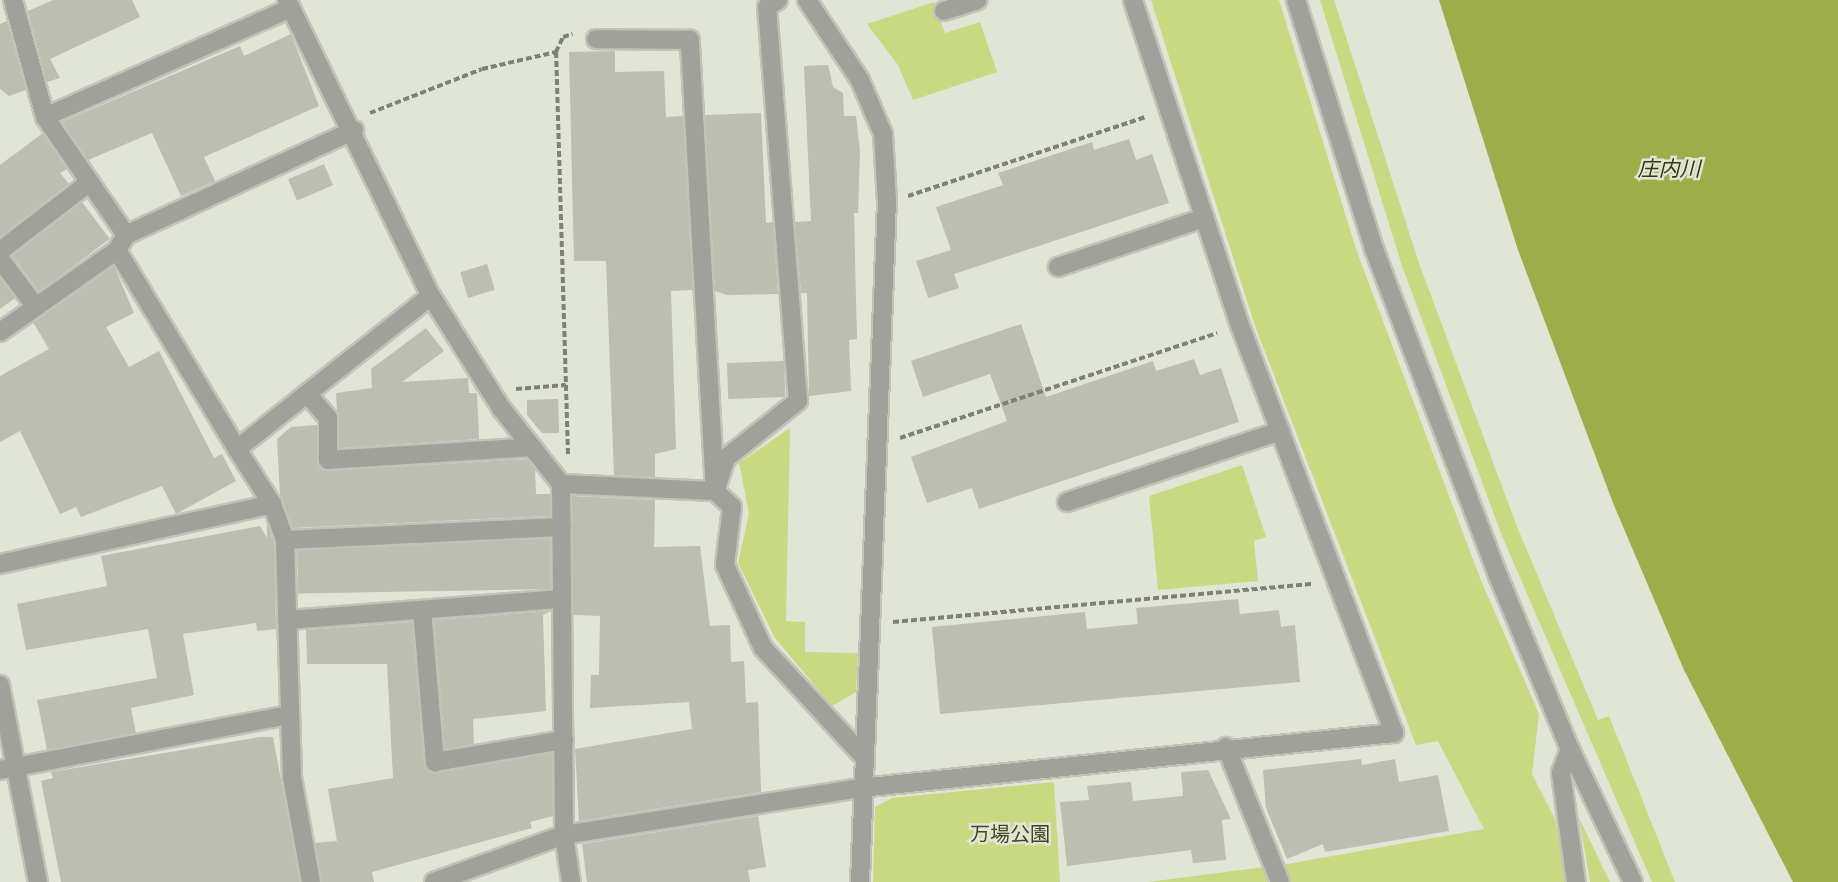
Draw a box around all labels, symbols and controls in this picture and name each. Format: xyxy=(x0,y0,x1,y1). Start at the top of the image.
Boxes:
water label: 庄内川 xyxy=(1638,156,1700,182)
park label: 万場公園 xyxy=(970,822,1050,846)

